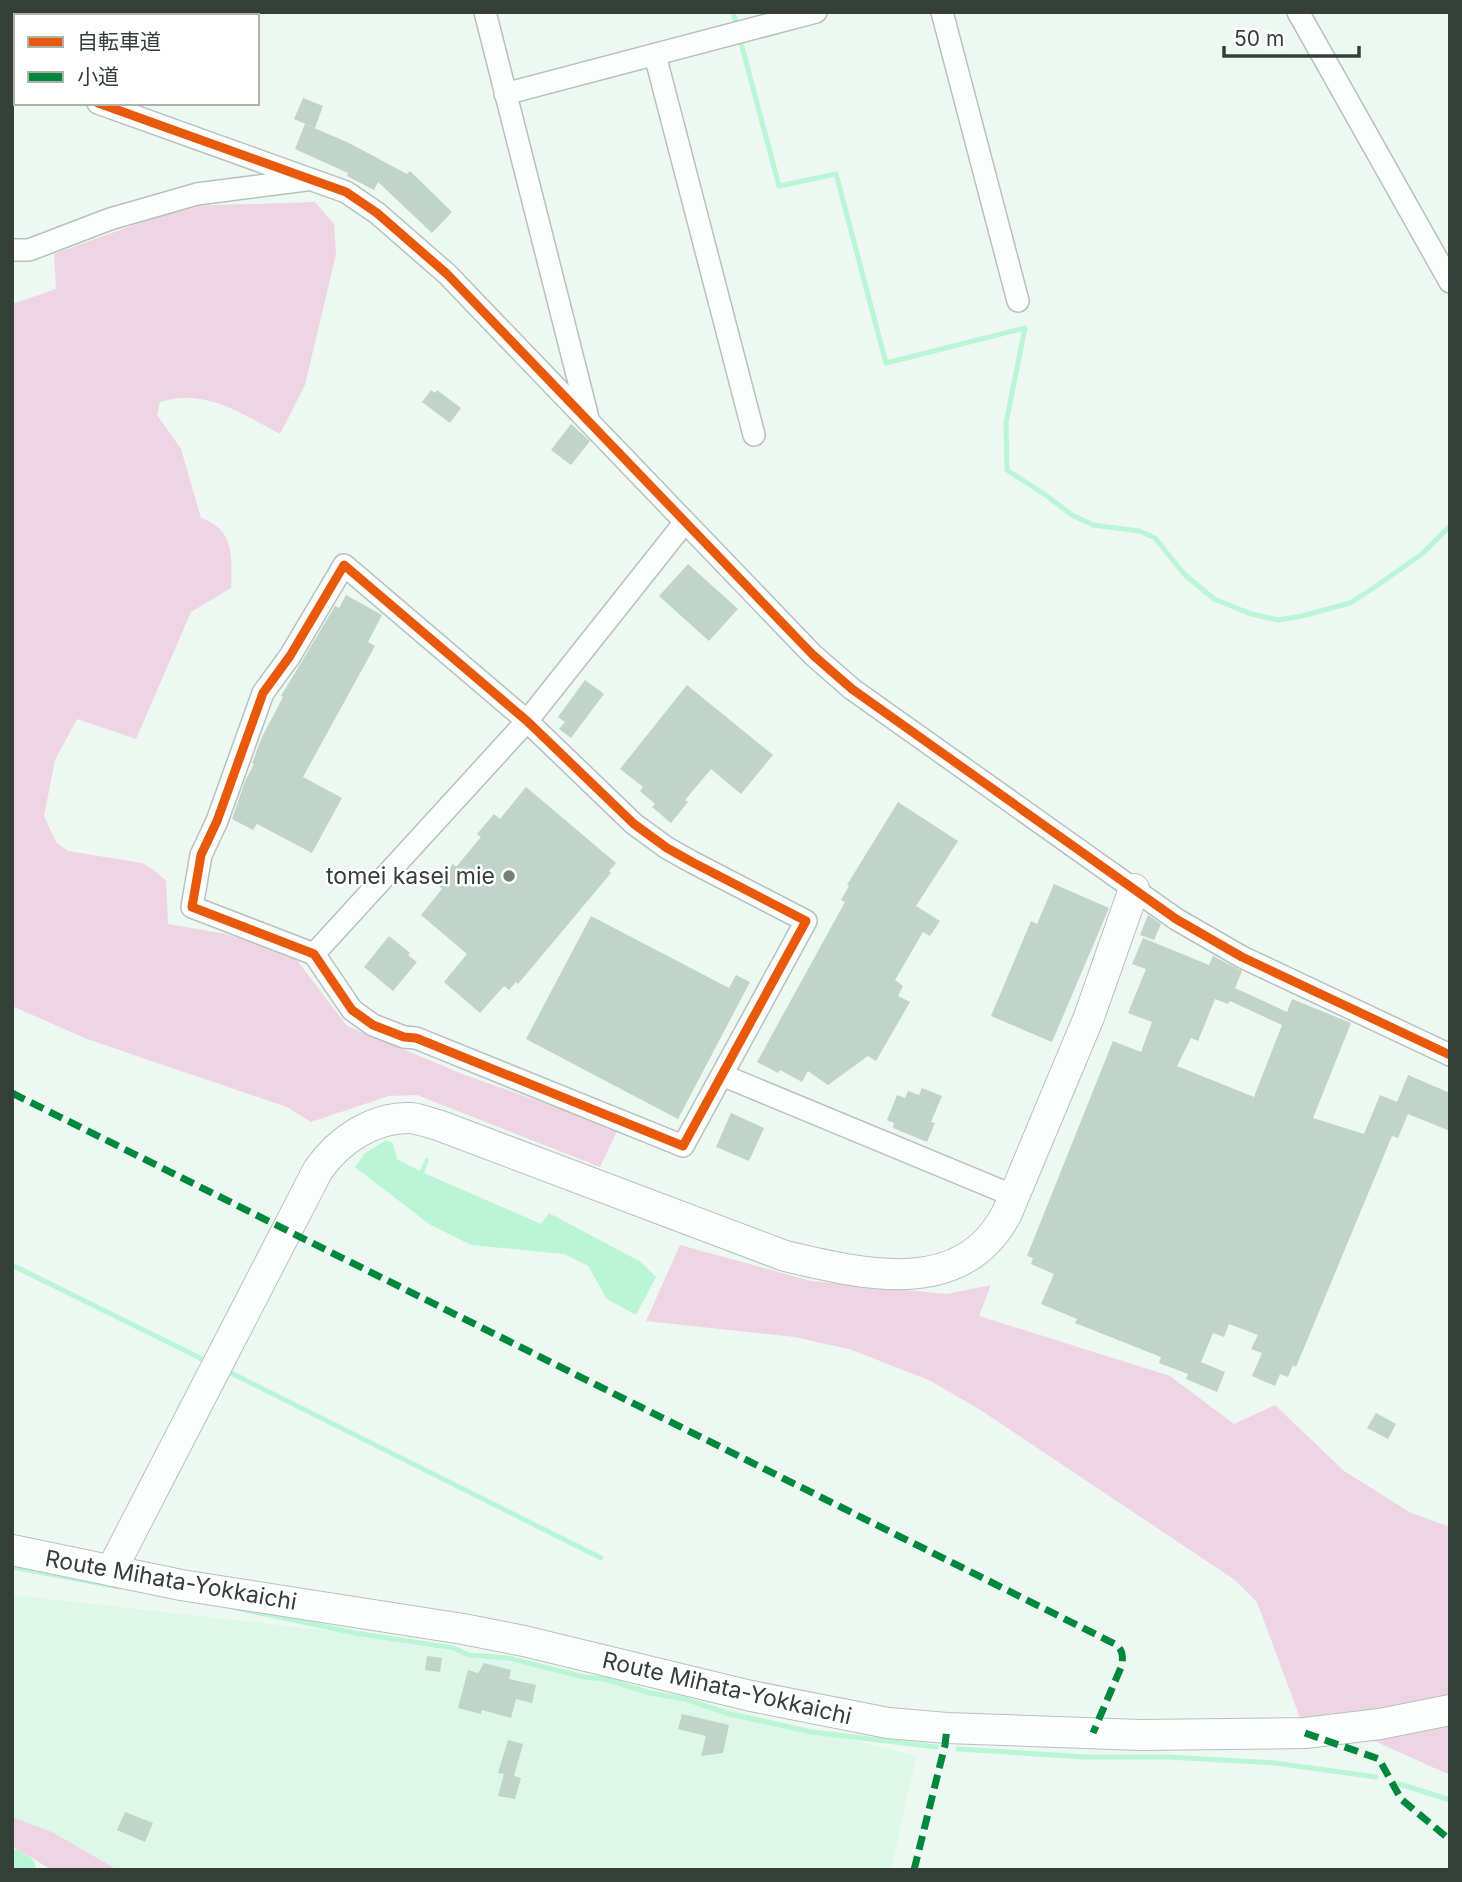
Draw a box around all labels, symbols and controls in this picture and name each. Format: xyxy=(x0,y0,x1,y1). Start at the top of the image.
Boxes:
legend xyxy=(14,14,259,105)
scale bar xyxy=(1224,14,1359,58)
text: 50 m xyxy=(1234,26,1284,51)
text: 自転車道 xyxy=(77,29,161,54)
text: 小道 xyxy=(77,64,119,89)
place label: tomei kasei mie xyxy=(326,862,495,890)
marker: tomei kasei mie xyxy=(501,868,517,884)
street label: Route Mihata-Yokkaichi xyxy=(43,1544,299,1616)
street label: Route Mihata-Yokkaichi xyxy=(600,1646,854,1730)

